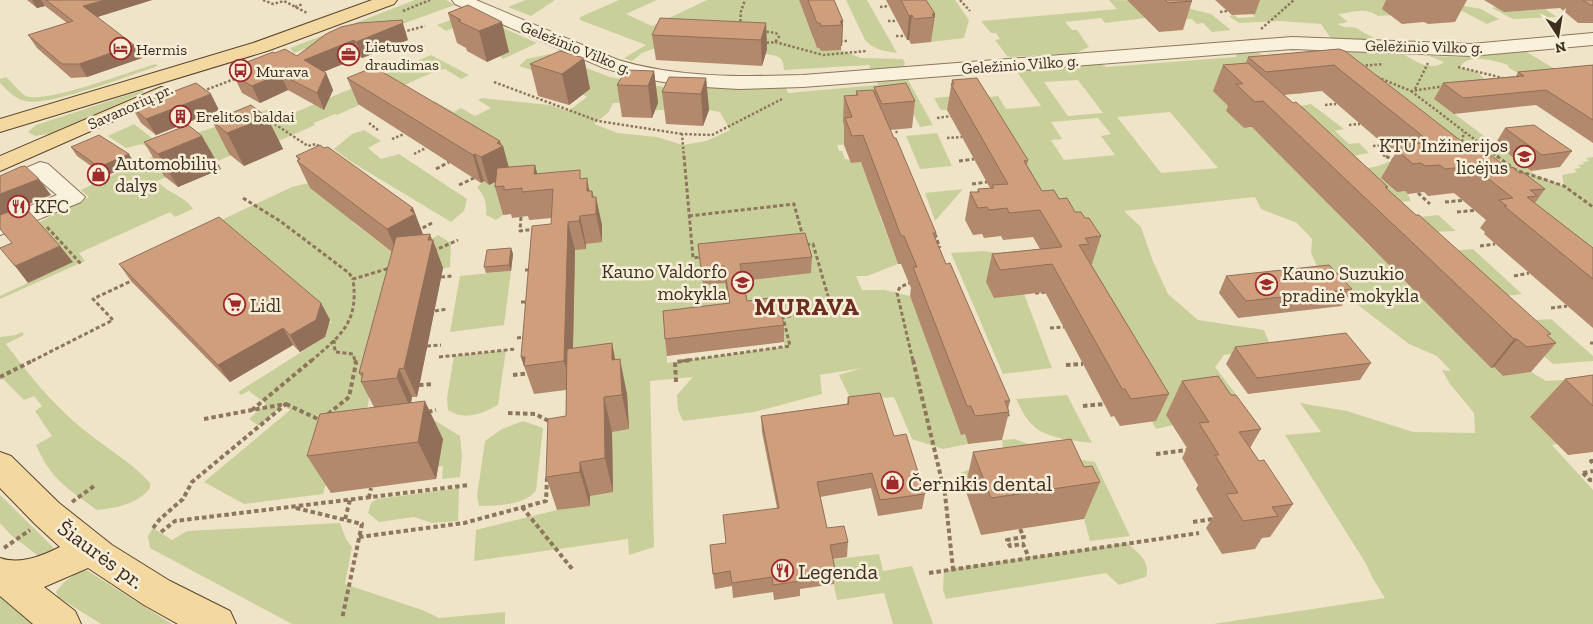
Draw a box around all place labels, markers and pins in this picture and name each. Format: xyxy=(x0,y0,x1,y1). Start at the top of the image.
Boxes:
hotel icon: Hermis xyxy=(108,37,132,61)
place label: Lietuvos draudimas xyxy=(365,37,439,74)
place label: Hermis xyxy=(136,40,187,59)
office icon: Lietuvos draudimas xyxy=(337,43,361,67)
bus stop icon: Murava xyxy=(228,59,252,83)
place label: Murava xyxy=(256,62,309,81)
building icon: Erelitos baldai xyxy=(168,104,192,128)
place label: Erelitos baldai xyxy=(196,107,295,126)
place label: KTU Inžinerijos licėjus xyxy=(1379,134,1508,179)
school or university icon: KTU Inžinerijos licėjus xyxy=(1512,144,1536,168)
place label: Automobilių dalys xyxy=(115,152,217,197)
shop icon: Automobilių dalys xyxy=(87,162,111,186)
restaurant icon: KFC xyxy=(6,194,30,218)
place label: KFC xyxy=(34,195,69,218)
place label: Kauno Valdorfo mokykla xyxy=(601,260,727,305)
place label: Kauno Suzukio pradinė mokykla xyxy=(1282,262,1419,307)
school or university icon: Kauno Valdorfo mokykla xyxy=(731,270,755,294)
school or university icon: Kauno Suzukio pradinė mokykla xyxy=(1254,272,1278,296)
supermarket icon: Lidl xyxy=(222,293,246,317)
place label: Lidl xyxy=(250,294,281,317)
place label: Černikis dental xyxy=(908,470,1053,497)
shop icon: Černikis dental xyxy=(880,471,904,495)
place label: Legenda xyxy=(798,558,878,585)
restaurant icon: Legenda xyxy=(770,559,794,583)

